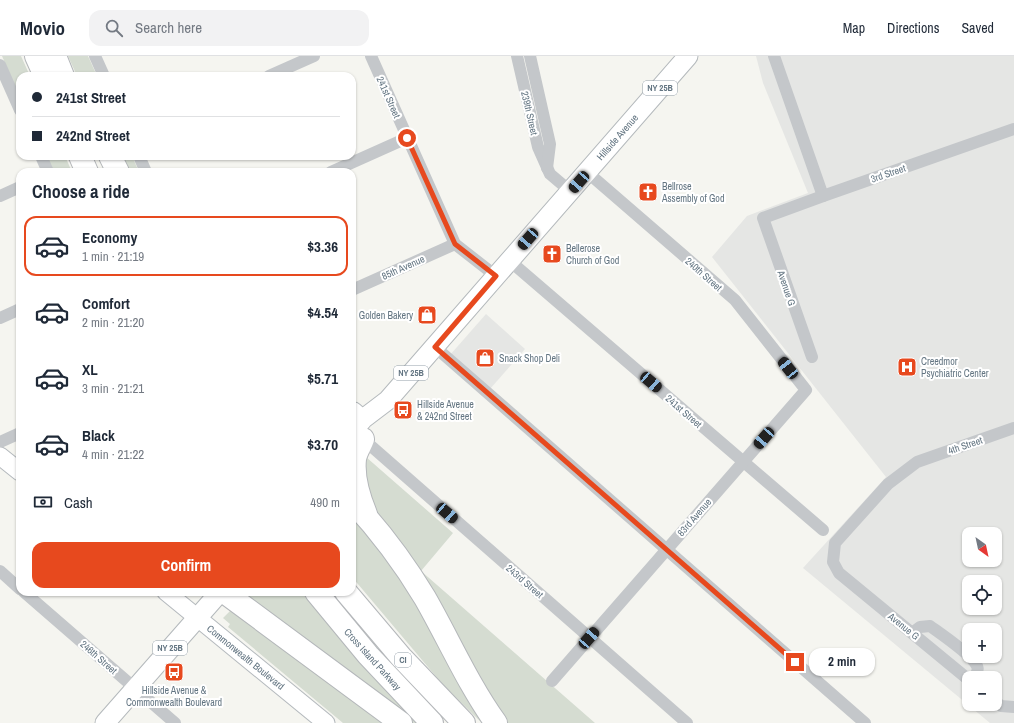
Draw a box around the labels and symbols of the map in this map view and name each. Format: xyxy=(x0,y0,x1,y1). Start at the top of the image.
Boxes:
street label: 241st Street xyxy=(374,74,404,121)
road number: NY 25B xyxy=(643,81,677,95)
street label: 239th Street xyxy=(518,90,541,137)
street label: Hillside Avenue xyxy=(594,111,641,163)
route start xyxy=(398,129,416,147)
street label: 3rd Street xyxy=(869,161,908,185)
car xyxy=(567,169,591,195)
place label: Bellrose Assembly of God xyxy=(661,180,724,205)
church icon: Bellrose Assembly of God xyxy=(637,181,659,203)
car xyxy=(516,226,540,252)
place label: Bellerose Church of God xyxy=(566,242,619,267)
church icon: Bellerose Church of God xyxy=(541,243,563,265)
street label: 85th Avenue xyxy=(380,252,427,283)
street label: 240th Street xyxy=(683,255,725,294)
street label: Avenue G xyxy=(774,268,799,307)
shop icon: Golden Bakery xyxy=(416,304,438,326)
place label: Golden Bakery xyxy=(359,309,414,322)
shop icon: Snack Shop Deli xyxy=(474,347,496,369)
place label: Snack Shop Deli xyxy=(499,352,560,365)
car xyxy=(776,355,800,381)
place label: Creedmor Psychiatric Center xyxy=(921,355,989,380)
hospital icon: Creedmor Psychiatric Center xyxy=(896,356,918,378)
road number: NY 25B xyxy=(394,366,428,380)
car xyxy=(638,370,664,394)
street label: 241st Street xyxy=(663,392,705,431)
place label: Hillside Avenue & 242nd Street xyxy=(417,398,474,423)
bus stop icon: Hillside Avenue & 242nd Street xyxy=(392,399,414,421)
car xyxy=(752,425,776,451)
street label: 4th Street xyxy=(946,433,985,457)
street label: 83rd Avenue xyxy=(674,495,715,539)
car xyxy=(434,501,460,525)
north arrow xyxy=(962,527,1002,567)
street label: 243rd Street xyxy=(503,562,547,602)
street label: Avenue G xyxy=(885,609,922,643)
street label: Commonwealth Boulevard xyxy=(204,622,287,693)
car xyxy=(577,625,601,651)
street label: Cross Island Parkway xyxy=(341,626,405,694)
street label: 246th Street xyxy=(78,638,120,677)
road number: NY 25B xyxy=(153,641,187,655)
callout: 2 min xyxy=(809,648,875,676)
road number: CI xyxy=(395,653,411,667)
route end xyxy=(786,653,804,671)
bus stop icon: Hillside Avenue & Commonwealth Boulevard xyxy=(163,661,185,683)
place label: Hillside Avenue & Commonwealth Boulevard xyxy=(126,684,222,709)

